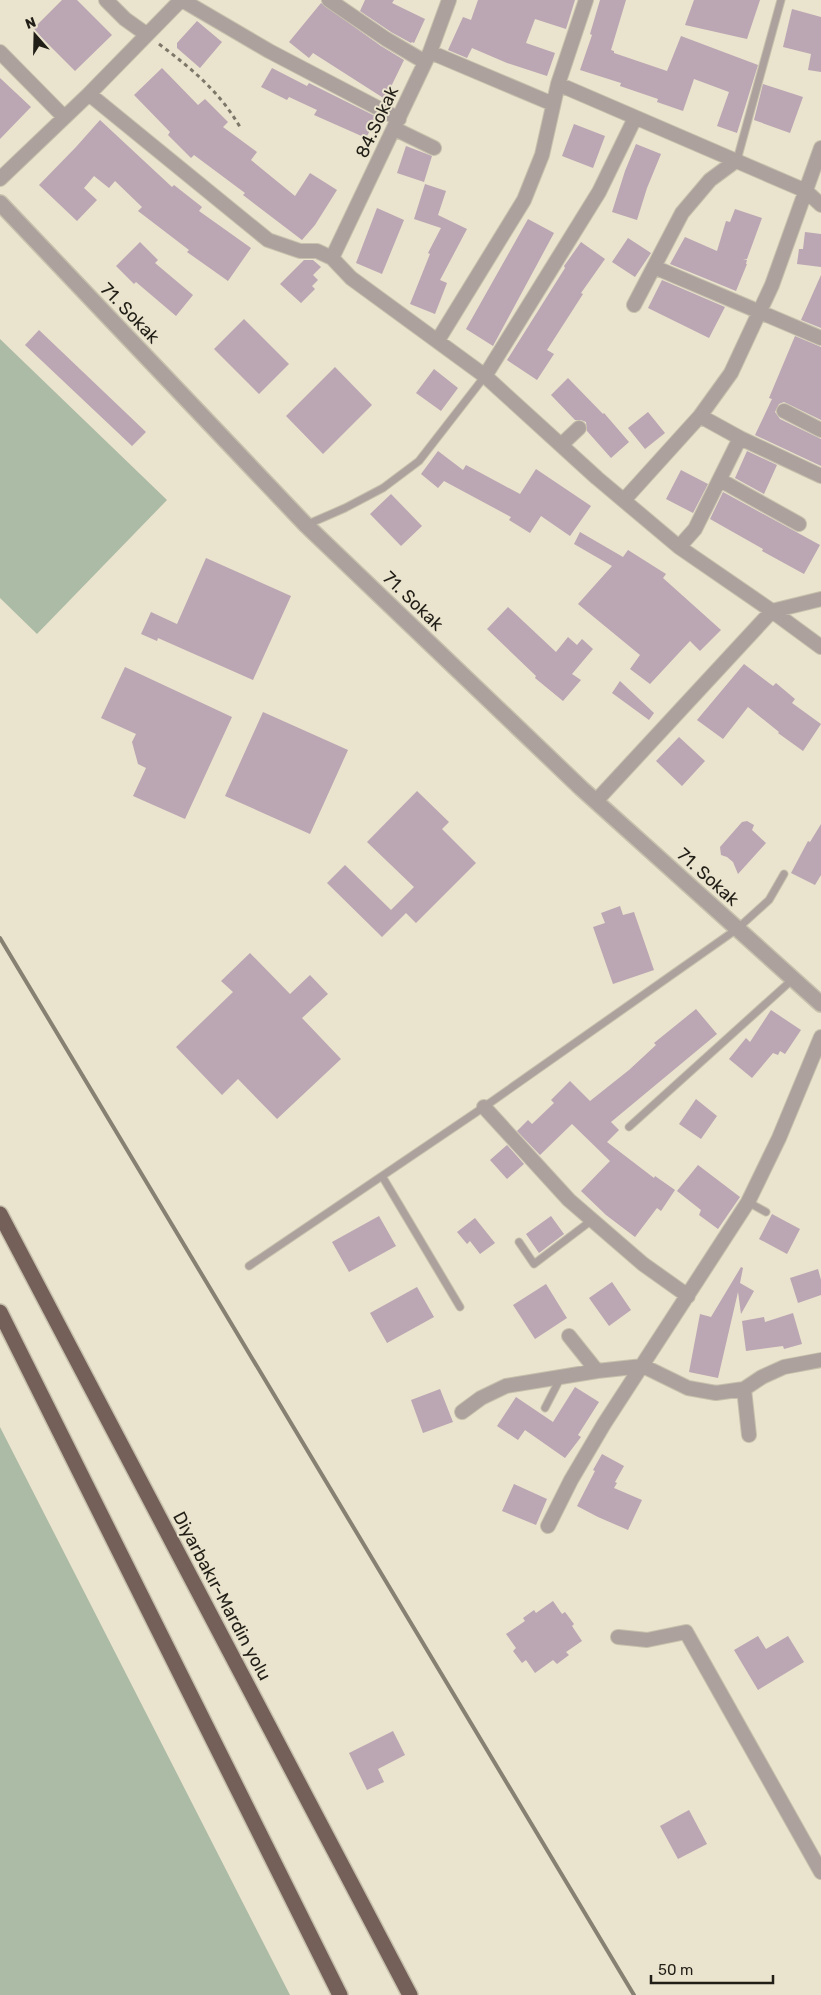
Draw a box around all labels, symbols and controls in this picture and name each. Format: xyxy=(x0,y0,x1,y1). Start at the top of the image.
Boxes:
north arrow xyxy=(10,10,60,60)
text: N xyxy=(23,14,38,33)
street label: 84.Sokak xyxy=(351,82,403,161)
street label: 71. Sokak xyxy=(96,278,165,348)
street label: 71. Sokak xyxy=(378,567,448,636)
street label: 71. Sokak xyxy=(672,843,744,911)
street label: Diyarbakır-Mardin yolu xyxy=(168,1508,276,1684)
scale bar xyxy=(651,1952,774,1984)
text: 50 m xyxy=(658,1961,693,1979)

